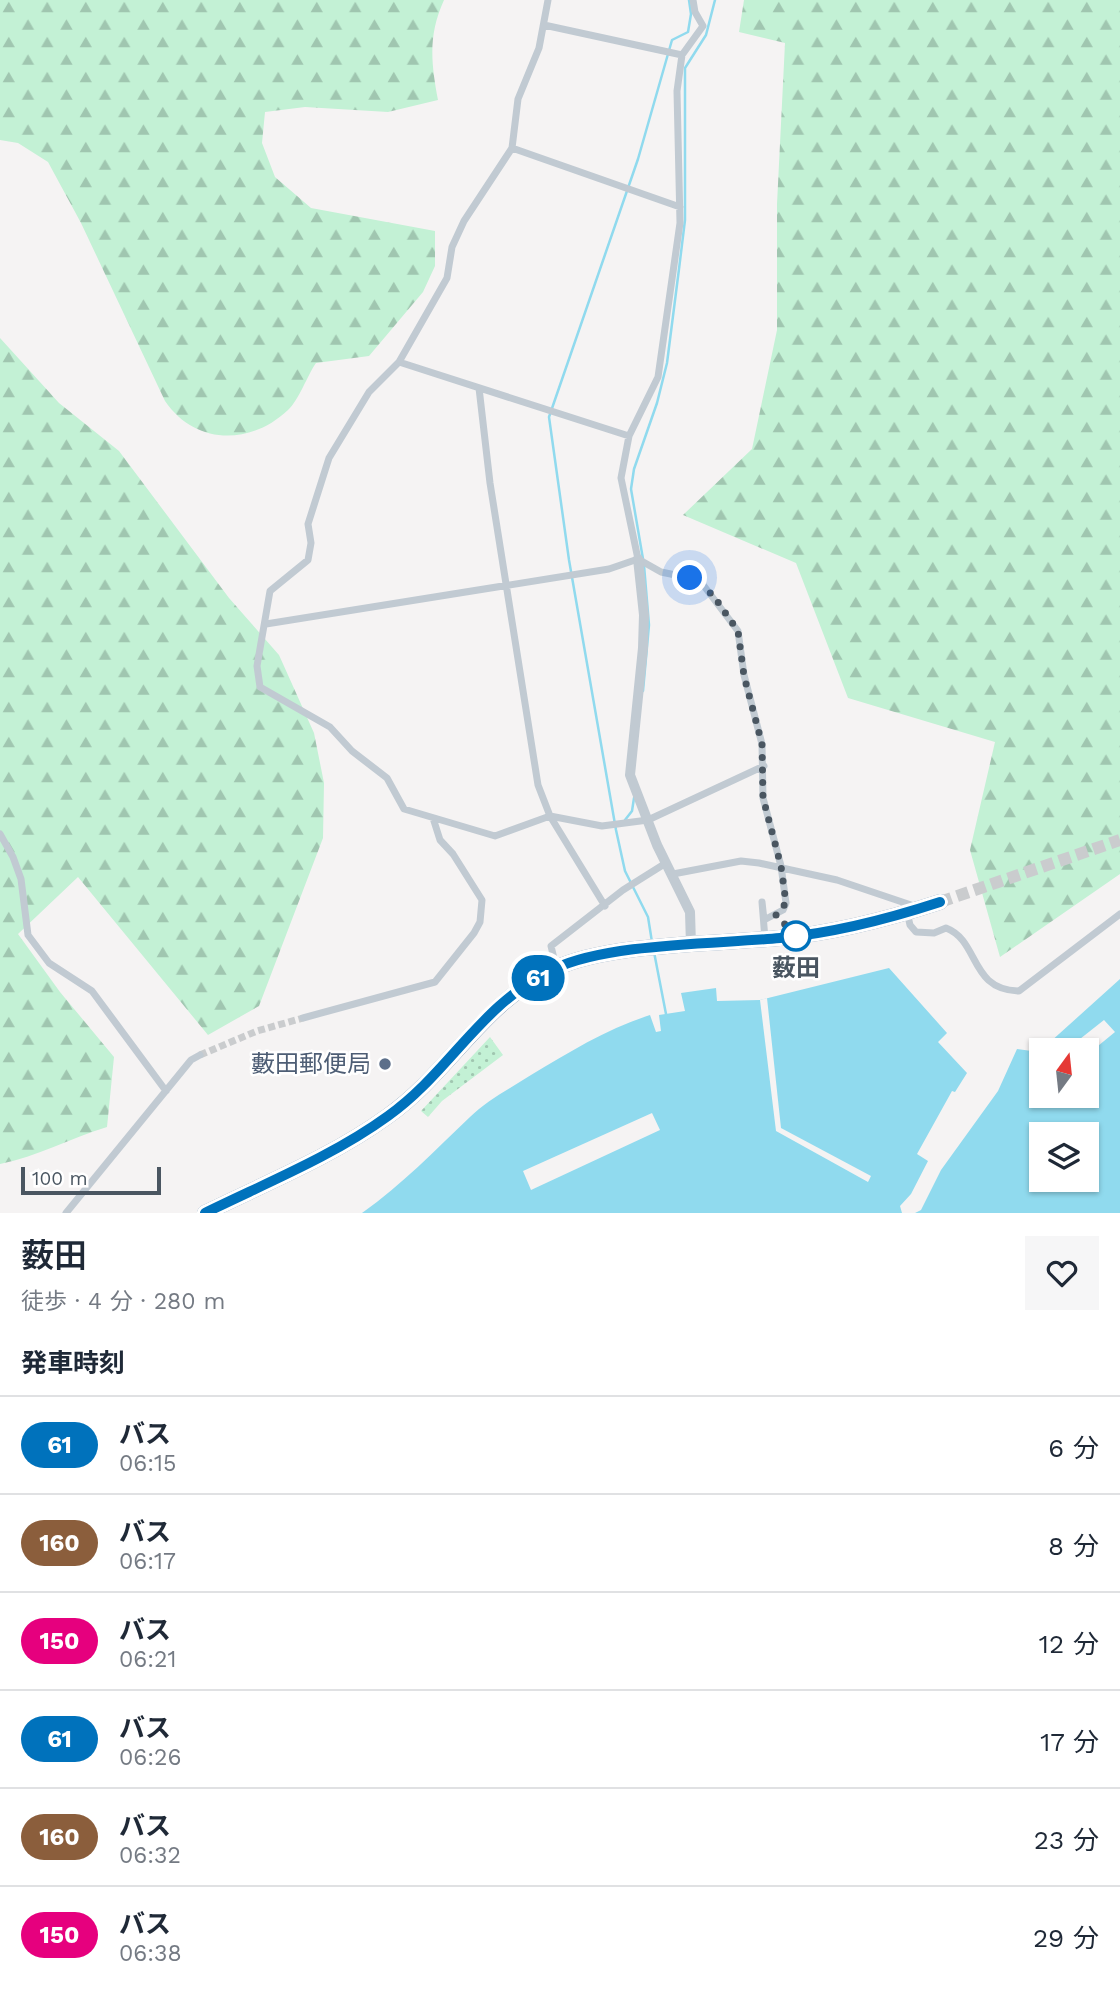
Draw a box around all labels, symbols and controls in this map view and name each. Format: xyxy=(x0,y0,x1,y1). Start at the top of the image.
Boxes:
your location xyxy=(672,560,707,595)
marker: 薮田 xyxy=(781,921,811,951)
place label: 薮田 xyxy=(772,954,820,982)
line badge: 61 xyxy=(506,955,570,1001)
text: 61 xyxy=(526,964,550,992)
north arrow xyxy=(1029,1038,1099,1108)
map controls xyxy=(1029,1038,1099,1192)
place label: 藪田郵便局 xyxy=(251,1050,371,1078)
marker: 藪田郵便局 xyxy=(377,1056,393,1072)
button: layers xyxy=(1029,1122,1099,1192)
scale bar xyxy=(21,1164,161,1196)
text: 100 m xyxy=(32,1167,88,1190)
text: 薮田 xyxy=(21,1236,87,1275)
button: heart xyxy=(1025,1236,1099,1310)
text: 徒歩 · 4 分 · 280 m xyxy=(21,1288,225,1315)
text: 発車時刻 xyxy=(21,1348,125,1378)
text: バス xyxy=(119,1419,171,1449)
text: 61 xyxy=(47,1431,72,1459)
text: 6 分 xyxy=(1048,1433,1099,1463)
text: 06:15 xyxy=(119,1450,176,1477)
text: バス xyxy=(119,1517,171,1547)
text: 160 xyxy=(39,1529,80,1557)
text: 8 分 xyxy=(1048,1531,1099,1561)
text: 06:17 xyxy=(119,1548,176,1575)
text: バス xyxy=(119,1615,171,1645)
text: 150 xyxy=(40,1627,79,1655)
text: 12 分 xyxy=(1039,1629,1099,1659)
text: 06:21 xyxy=(119,1646,176,1673)
text: バス xyxy=(119,1713,171,1743)
text: 61 xyxy=(47,1725,72,1753)
text: 17 分 xyxy=(1040,1727,1099,1757)
text: 06:26 xyxy=(119,1744,182,1771)
text: バス xyxy=(119,1811,171,1841)
text: 160 xyxy=(39,1823,80,1851)
text: 23 分 xyxy=(1034,1825,1099,1855)
text: 06:32 xyxy=(119,1842,181,1869)
text: バス xyxy=(119,1909,171,1939)
text: 150 xyxy=(40,1921,79,1949)
text: 29 分 xyxy=(1033,1923,1099,1953)
text: 06:38 xyxy=(119,1940,182,1967)

